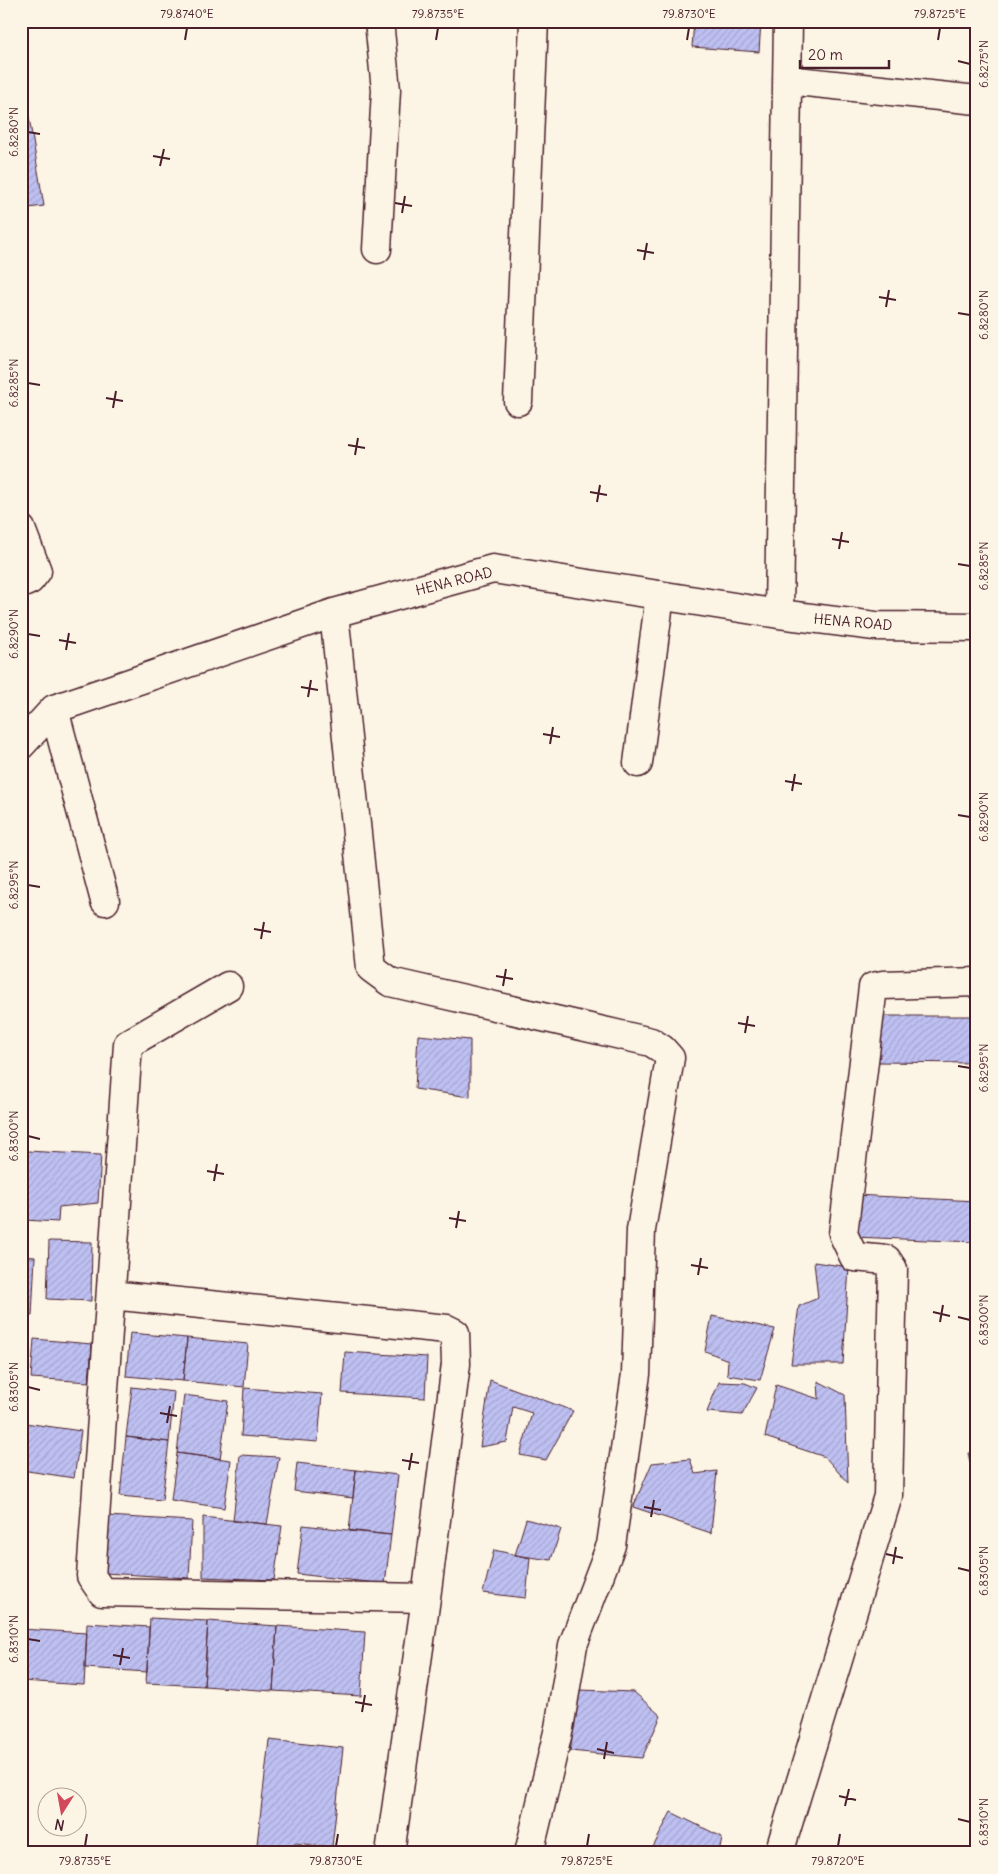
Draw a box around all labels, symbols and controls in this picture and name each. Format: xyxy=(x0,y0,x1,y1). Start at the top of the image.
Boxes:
text: 79.8740°E xyxy=(160,6,214,21)
text: 79.8735°E xyxy=(412,6,464,21)
text: 79.8730°E xyxy=(662,6,716,21)
text: 79.8725°E xyxy=(914,6,966,21)
scale bar xyxy=(800,38,889,70)
text: 6.8275°N xyxy=(976,40,991,88)
text: 20 m xyxy=(808,45,843,64)
text: 6.8280°N xyxy=(6,107,21,157)
text: 6.8280°N xyxy=(976,290,991,340)
text: 6.8285°N xyxy=(6,358,21,408)
text: 6.8285°N xyxy=(976,541,991,591)
street label: HENA ROAD xyxy=(414,563,495,599)
text: 6.8290°N xyxy=(6,609,21,659)
street label: HENA ROAD xyxy=(813,610,893,634)
text: 6.8290°N xyxy=(976,792,991,842)
text: 6.8295°N xyxy=(6,861,21,910)
text: 6.8295°N xyxy=(976,1044,991,1093)
text: 6.8300°N xyxy=(6,1110,21,1162)
text: 6.8300°N xyxy=(976,1294,991,1346)
text: 6.8305°N xyxy=(6,1362,21,1412)
text: 6.8305°N xyxy=(976,1546,991,1596)
text: 6.8310°N xyxy=(6,1615,21,1663)
north arrow xyxy=(38,1786,88,1836)
text: 6.8310°N xyxy=(976,1798,991,1846)
text: N xyxy=(53,1815,66,1835)
text: 79.8735°E xyxy=(59,1853,111,1868)
text: 79.8730°E xyxy=(309,1853,363,1868)
text: 79.8725°E xyxy=(561,1853,613,1868)
text: 79.8720°E xyxy=(811,1853,865,1868)

